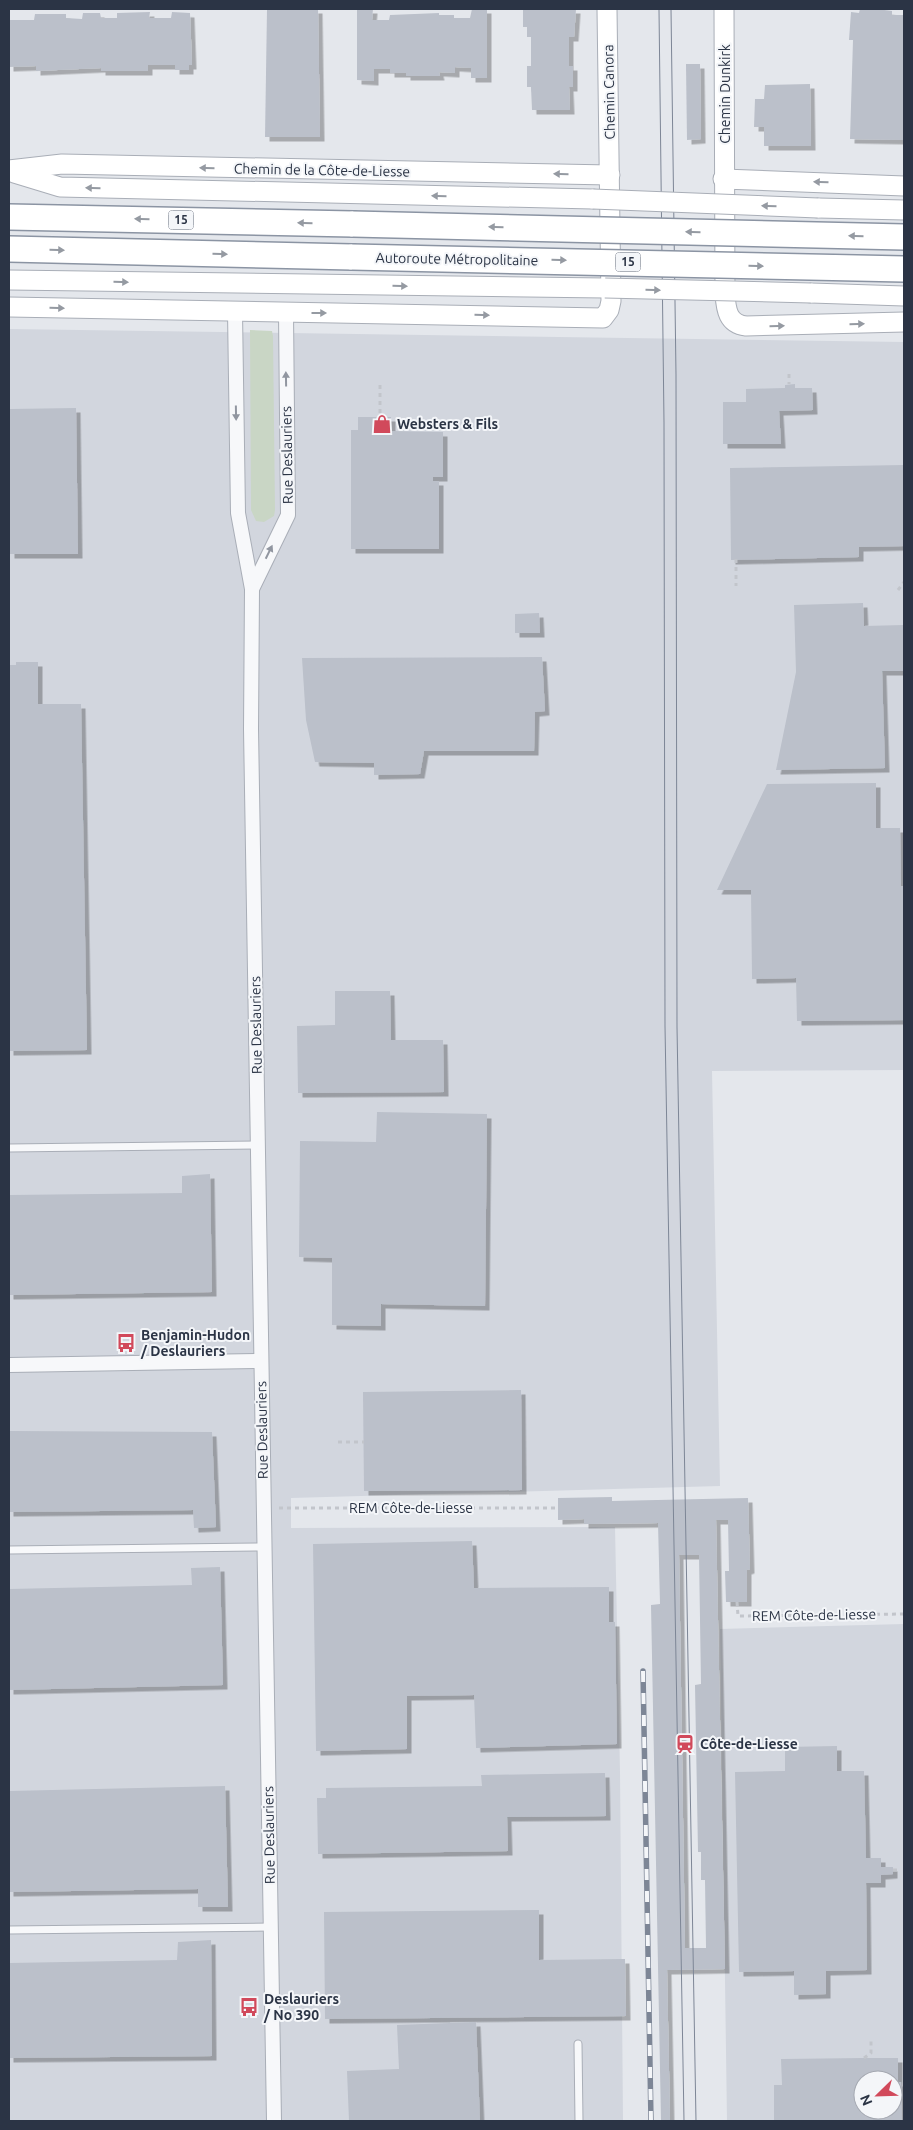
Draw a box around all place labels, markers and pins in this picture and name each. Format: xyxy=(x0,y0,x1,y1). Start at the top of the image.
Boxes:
shop icon: Websters & Fils xyxy=(371,413,393,435)
place label: Websters & Fils xyxy=(397,416,498,432)
place label: Benjamin-Hudon / Deslauriers xyxy=(140,1327,250,1359)
bus stop icon: Benjamin-Hudon / Deslauriers xyxy=(115,1332,137,1354)
station icon: Côte-de-Liesse xyxy=(674,1733,696,1755)
place label: Côte-de-Liesse xyxy=(700,1736,798,1752)
place label: Deslauriers / No 390 xyxy=(263,1991,340,2023)
bus stop icon: Deslauriers / No 390 xyxy=(238,1996,260,2018)

